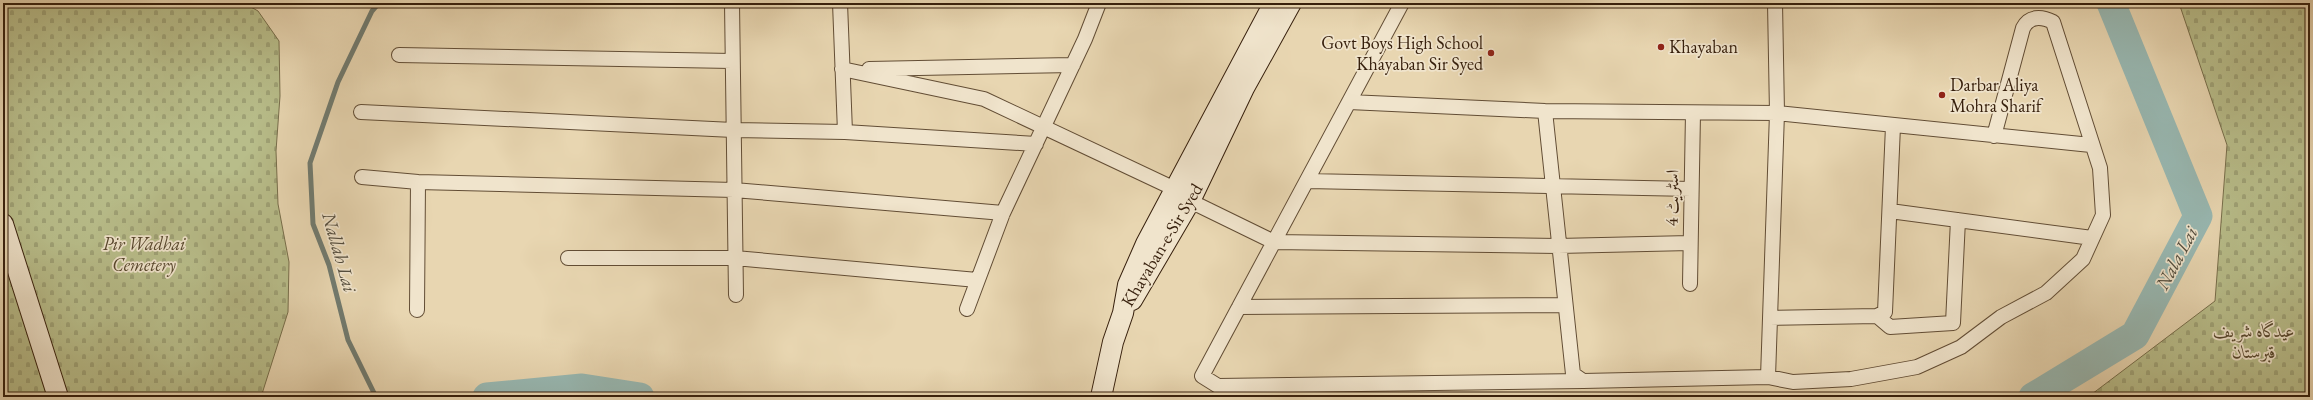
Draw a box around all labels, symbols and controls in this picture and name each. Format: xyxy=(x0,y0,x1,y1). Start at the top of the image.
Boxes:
place label: Govt Boys High School Khayaban Sir Syed xyxy=(1321,31,1484,75)
place label: Khayaban xyxy=(1669,35,1738,58)
marker: Khayaban xyxy=(1656,42,1666,52)
marker: Govt Boys High School Khayaban Sir Syed xyxy=(1486,48,1496,58)
place label: Darbar Aliya Mohra Sharif xyxy=(1950,73,2044,117)
marker: Darbar Aliya Mohra Sharif xyxy=(1937,90,1947,100)
street label: اسٹریٹ 4 xyxy=(1660,169,1684,227)
street label: Khayaban-e-Sir Syed xyxy=(1116,178,1208,311)
water label: Nallah Lai xyxy=(316,208,363,296)
water label: Nala Lai xyxy=(2149,221,2204,295)
park label: Pir Wadhai Cemetery xyxy=(103,232,186,277)
park label: عیدگاہ شریف قبرستان xyxy=(2213,319,2295,363)

